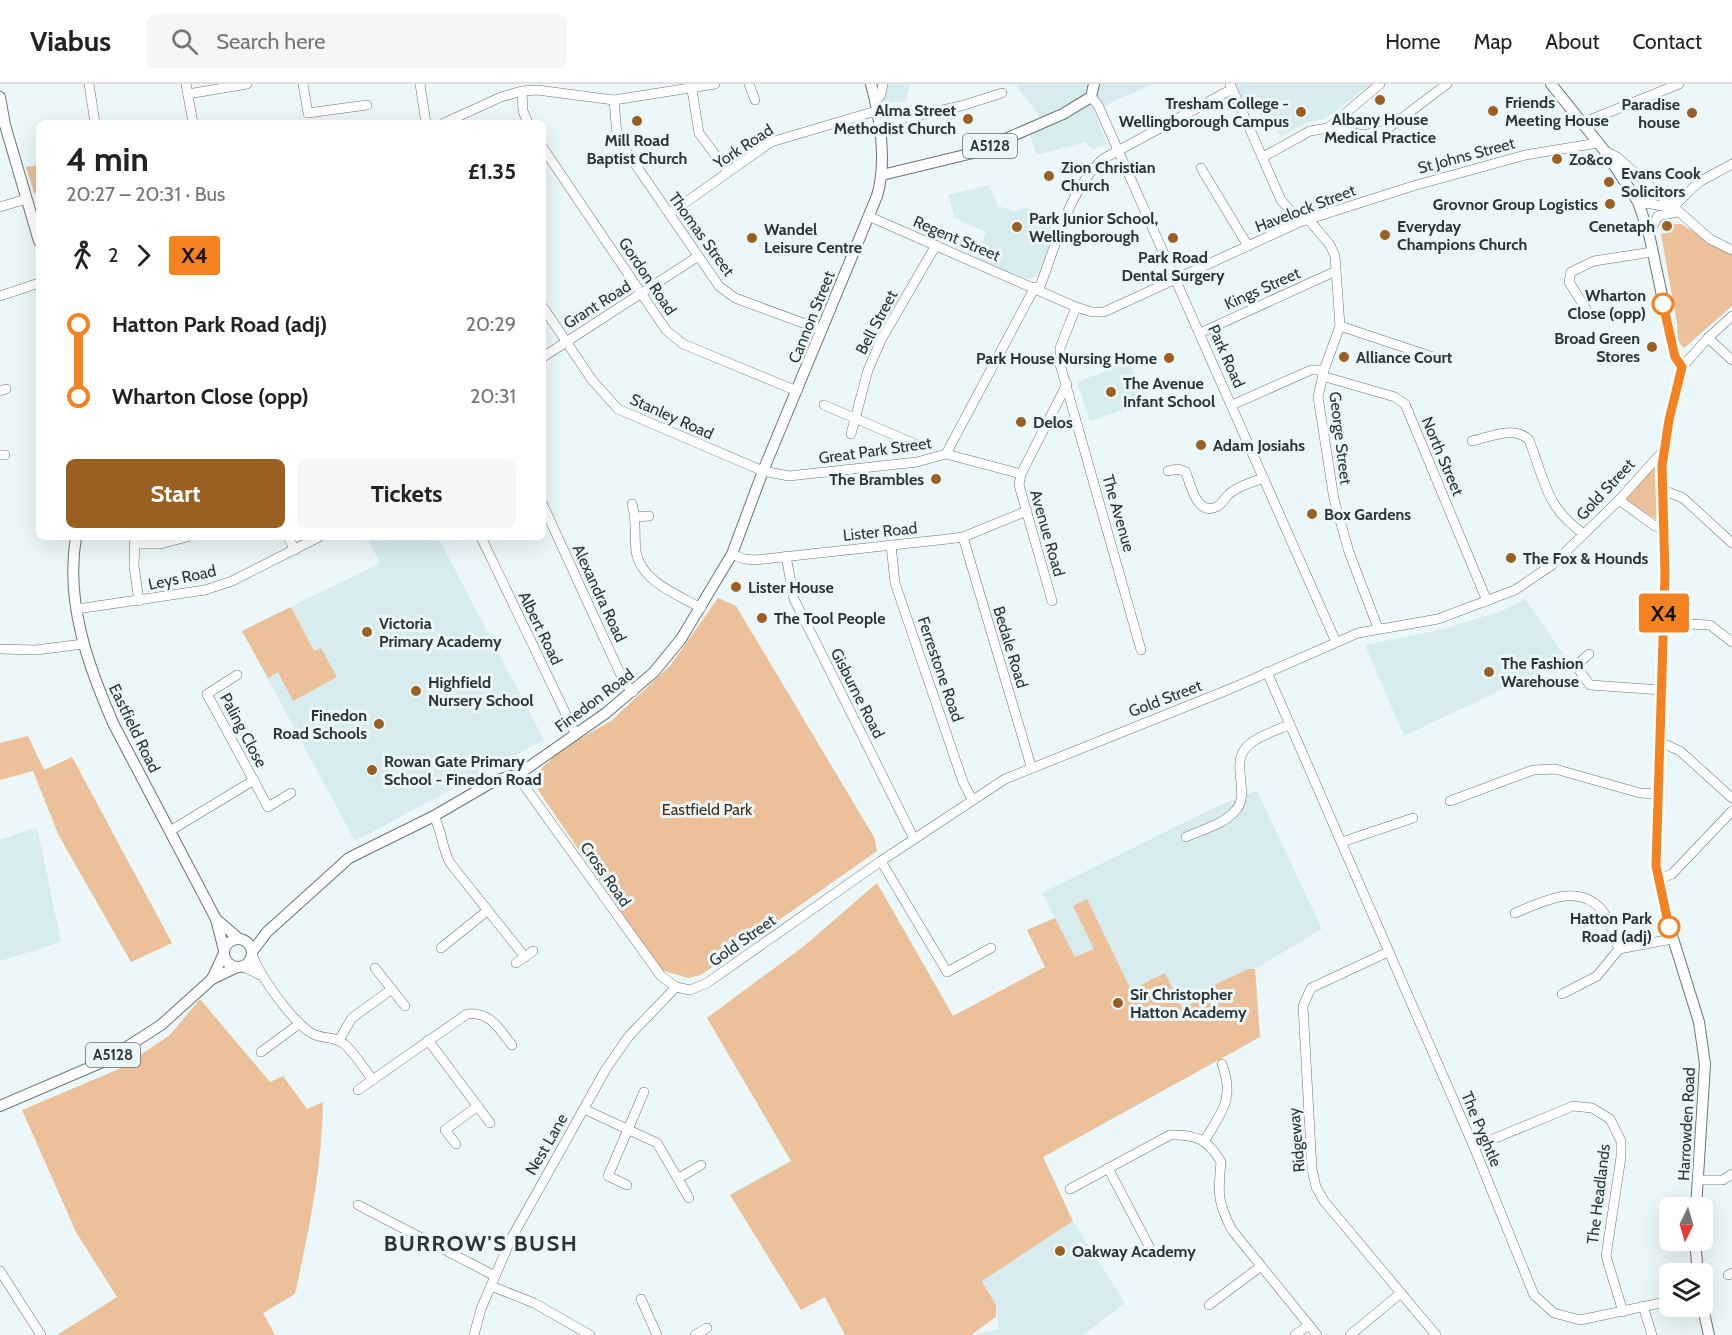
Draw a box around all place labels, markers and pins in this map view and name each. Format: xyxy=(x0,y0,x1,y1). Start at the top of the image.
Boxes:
marker: Albany House Medical Practice xyxy=(1373,93,1387,107)
place label: Friends Meeting House xyxy=(1505,93,1609,130)
place label: Tresham College - Wellingborough Campus xyxy=(1119,94,1289,131)
place label: Paradise house xyxy=(1622,95,1680,132)
place label: Alma Street Methodist Church xyxy=(834,101,956,138)
marker: Friends Meeting House xyxy=(1486,104,1500,118)
marker: Tresham College - Wellingborough Campus xyxy=(1294,105,1308,119)
marker: Paradise house xyxy=(1685,106,1699,120)
place label: Albany House Medical Practice xyxy=(1324,110,1436,147)
marker: Alma Street Methodist Church xyxy=(961,112,975,126)
marker: Mill Road Baptist Church xyxy=(630,114,644,128)
place label: Mill Road Baptist Church xyxy=(587,131,687,168)
place label: Zo&co xyxy=(1569,150,1613,169)
marker: Zo&co xyxy=(1550,152,1564,166)
place label: Zion Christian Church xyxy=(1061,158,1156,195)
place label: Evans Cook Solicitors xyxy=(1621,164,1701,201)
marker: Zion Christian Church xyxy=(1042,169,1056,183)
marker: Evans Cook Solicitors xyxy=(1602,175,1616,189)
place label: Grovnor Group Logistics xyxy=(1433,195,1598,214)
marker: Grovnor Group Logistics xyxy=(1603,197,1617,211)
place label: Park Junior School, Wellingborough xyxy=(1029,209,1158,246)
place label: Everyday Champions Church xyxy=(1397,217,1527,254)
place label: Cenetaph xyxy=(1589,217,1655,236)
marker: Cenetaph xyxy=(1660,219,1674,233)
place label: Wandel Leisure Centre xyxy=(764,220,862,257)
marker: Park Junior School, Wellingborough xyxy=(1010,220,1024,234)
marker: Everyday Champions Church xyxy=(1378,228,1392,242)
marker: Wandel Leisure Centre xyxy=(745,231,759,245)
marker: Park Road Dental Surgery xyxy=(1166,231,1180,245)
place label: Park Road Dental Surgery xyxy=(1122,248,1225,285)
place label: Wharton Close (opp) xyxy=(1567,286,1646,323)
marker: Wharton Close (opp) xyxy=(1652,293,1674,315)
place label: Broad Green Stores xyxy=(1554,329,1640,366)
marker: Broad Green Stores xyxy=(1645,340,1659,354)
place label: Alliance Court xyxy=(1356,348,1453,367)
place label: Park House Nursing Home xyxy=(976,349,1157,368)
marker: Alliance Court xyxy=(1337,350,1351,364)
marker: Park House Nursing Home xyxy=(1162,351,1176,365)
place label: The Avenue Infant School xyxy=(1123,374,1215,411)
marker: The Avenue Infant School xyxy=(1104,385,1118,399)
place label: Delos xyxy=(1033,413,1073,432)
marker: Delos xyxy=(1014,415,1028,429)
place label: Adam Josiahs xyxy=(1213,436,1305,455)
marker: Adam Josiahs xyxy=(1194,438,1208,452)
place label: The Brambles xyxy=(829,470,924,489)
marker: The Brambles xyxy=(929,472,943,486)
place label: Box Gardens xyxy=(1324,505,1411,524)
marker: Box Gardens xyxy=(1305,507,1319,521)
place label: The Fox & Hounds xyxy=(1523,549,1649,568)
marker: The Fox & Hounds xyxy=(1504,551,1518,565)
place label: Lister House xyxy=(748,578,834,597)
marker: Lister House xyxy=(729,580,743,594)
place label: The Tool People xyxy=(774,609,885,628)
marker: The Tool People xyxy=(755,611,769,625)
place label: Victoria Primary Academy xyxy=(379,614,502,651)
marker: Victoria Primary Academy xyxy=(360,625,374,639)
place label: The Fashion Warehouse xyxy=(1501,654,1584,691)
marker: The Fashion Warehouse xyxy=(1482,665,1496,679)
place label: Highfield Nursery School xyxy=(428,673,534,710)
marker: Highfield Nursery School xyxy=(409,684,423,698)
place label: Finedon Road Schools xyxy=(273,706,367,743)
marker: Finedon Road Schools xyxy=(372,717,386,731)
place label: Rowan Gate Primary School - Finedon Road xyxy=(384,752,542,789)
marker: Rowan Gate Primary School - Finedon Road xyxy=(365,763,379,777)
place label: Hatton Park Road (adj) xyxy=(1570,909,1652,946)
marker: Hatton Park Road (adj) xyxy=(1658,916,1680,938)
place label: Sir Christopher Hatton Academy xyxy=(1130,985,1247,1022)
marker: Sir Christopher Hatton Academy xyxy=(1111,996,1125,1010)
place label: Oakway Academy xyxy=(1072,1242,1196,1261)
marker: Oakway Academy xyxy=(1053,1244,1067,1258)

